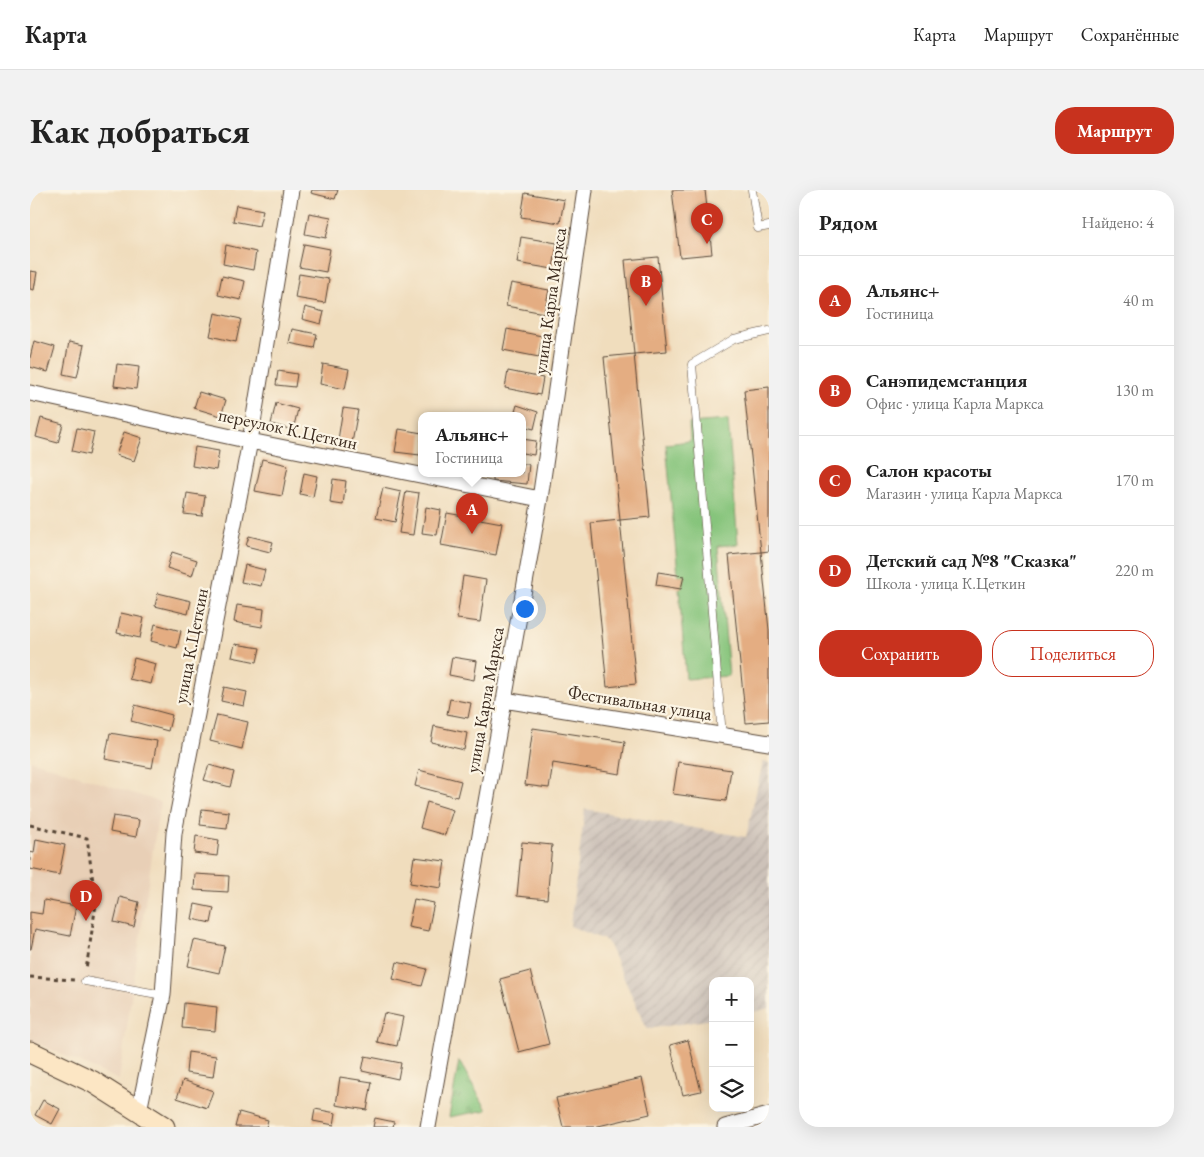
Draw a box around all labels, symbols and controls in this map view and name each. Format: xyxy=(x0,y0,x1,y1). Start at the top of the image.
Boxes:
text: Карта xyxy=(25,19,87,50)
text: Карта xyxy=(913,23,956,46)
text: Маршрут xyxy=(984,23,1053,46)
text: Сохранённые xyxy=(1081,23,1179,46)
button: Маршрут xyxy=(1055,107,1174,154)
text: Как добраться xyxy=(30,108,250,153)
pin: C xyxy=(691,203,723,244)
text: Рядом xyxy=(819,209,878,236)
text: Найдено: 4 xyxy=(1082,212,1154,233)
street label: улица Карла Маркса xyxy=(528,225,571,376)
pin: B xyxy=(630,265,662,306)
text: Альянс+ xyxy=(866,278,939,303)
text: A xyxy=(829,290,841,311)
text: 40 m xyxy=(1123,290,1154,311)
text: Гостиница xyxy=(866,303,934,324)
text: Санэпидемстанция xyxy=(866,368,1027,393)
text: B xyxy=(830,380,840,401)
text: 130 m xyxy=(1115,380,1154,401)
text: Офис · улица Карла Маркса xyxy=(866,393,1044,414)
street label: переулок К.Цеткин xyxy=(216,403,360,454)
popup xyxy=(418,412,526,477)
text: Альянс+ xyxy=(435,422,509,447)
text: Гостиница xyxy=(435,447,503,468)
text: Салон красоты xyxy=(866,458,992,483)
text: C xyxy=(829,470,841,491)
text: 170 m xyxy=(1115,470,1154,491)
text: Магазин · улица Карла Маркса xyxy=(866,483,1062,504)
pin: A xyxy=(456,493,488,534)
text: Детский сад №8 "Сказка" xyxy=(866,548,1077,573)
text: D xyxy=(829,560,841,581)
text: 220 m xyxy=(1115,560,1154,581)
text: Школа · улица К.Цеткин xyxy=(866,573,1026,594)
street label: улица К.Цеткин xyxy=(168,586,213,706)
your location xyxy=(512,596,538,622)
street label: улица Карла Маркса xyxy=(460,624,509,775)
button: Сохранить xyxy=(819,630,982,677)
button: Поделиться xyxy=(992,630,1154,677)
street label: Фестивальная улица xyxy=(566,680,715,725)
pin: D xyxy=(70,880,102,921)
map controls xyxy=(709,977,754,1112)
button: + xyxy=(709,977,754,1022)
button: − xyxy=(709,1022,754,1067)
button: layers xyxy=(709,1067,754,1112)

